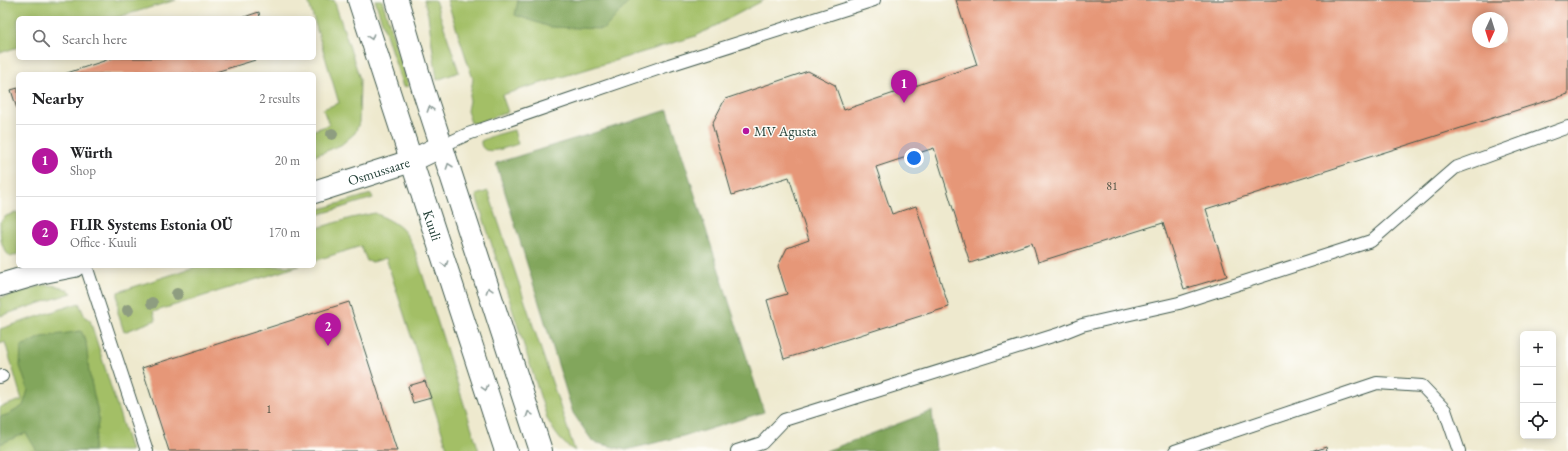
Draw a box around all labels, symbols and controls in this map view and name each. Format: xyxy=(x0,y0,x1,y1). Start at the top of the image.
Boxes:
north arrow xyxy=(1472,12,1508,48)
search box xyxy=(16,16,316,60)
icon: search xyxy=(30,27,52,49)
text: Search here xyxy=(62,29,127,48)
one-way arrow xyxy=(366,33,375,40)
pin: 1 xyxy=(891,70,917,103)
text: Nearby xyxy=(32,87,84,109)
text: 2 results xyxy=(259,90,300,107)
one-way arrow xyxy=(426,106,434,113)
place label: MV Agusta xyxy=(754,122,817,140)
marker: MV Agusta xyxy=(741,126,751,136)
text: Würth xyxy=(70,143,113,162)
your location xyxy=(904,148,924,168)
text: 1 xyxy=(42,152,48,169)
text: 20 m xyxy=(275,152,300,169)
street label: Osmussaare xyxy=(346,153,412,190)
text: Shop xyxy=(70,162,96,179)
one-way arrow xyxy=(445,163,454,170)
house number: 81 xyxy=(1106,178,1118,194)
street label: Kuuli xyxy=(419,208,446,243)
text: FLIR Systems Estonia OÜ xyxy=(70,215,233,234)
text: 2 xyxy=(42,224,48,241)
text: 170 m xyxy=(269,224,300,241)
text: Office · Kuuli xyxy=(70,234,137,251)
one-way arrow xyxy=(440,261,449,268)
one-way arrow xyxy=(485,287,494,294)
pin: 2 xyxy=(315,313,341,346)
map controls xyxy=(1520,331,1556,439)
button: + xyxy=(1520,331,1556,367)
button: − xyxy=(1520,367,1556,403)
one-way arrow xyxy=(480,384,489,391)
house number: 1 xyxy=(266,401,272,417)
button: locate xyxy=(1520,403,1556,439)
one-way arrow xyxy=(525,411,534,418)

